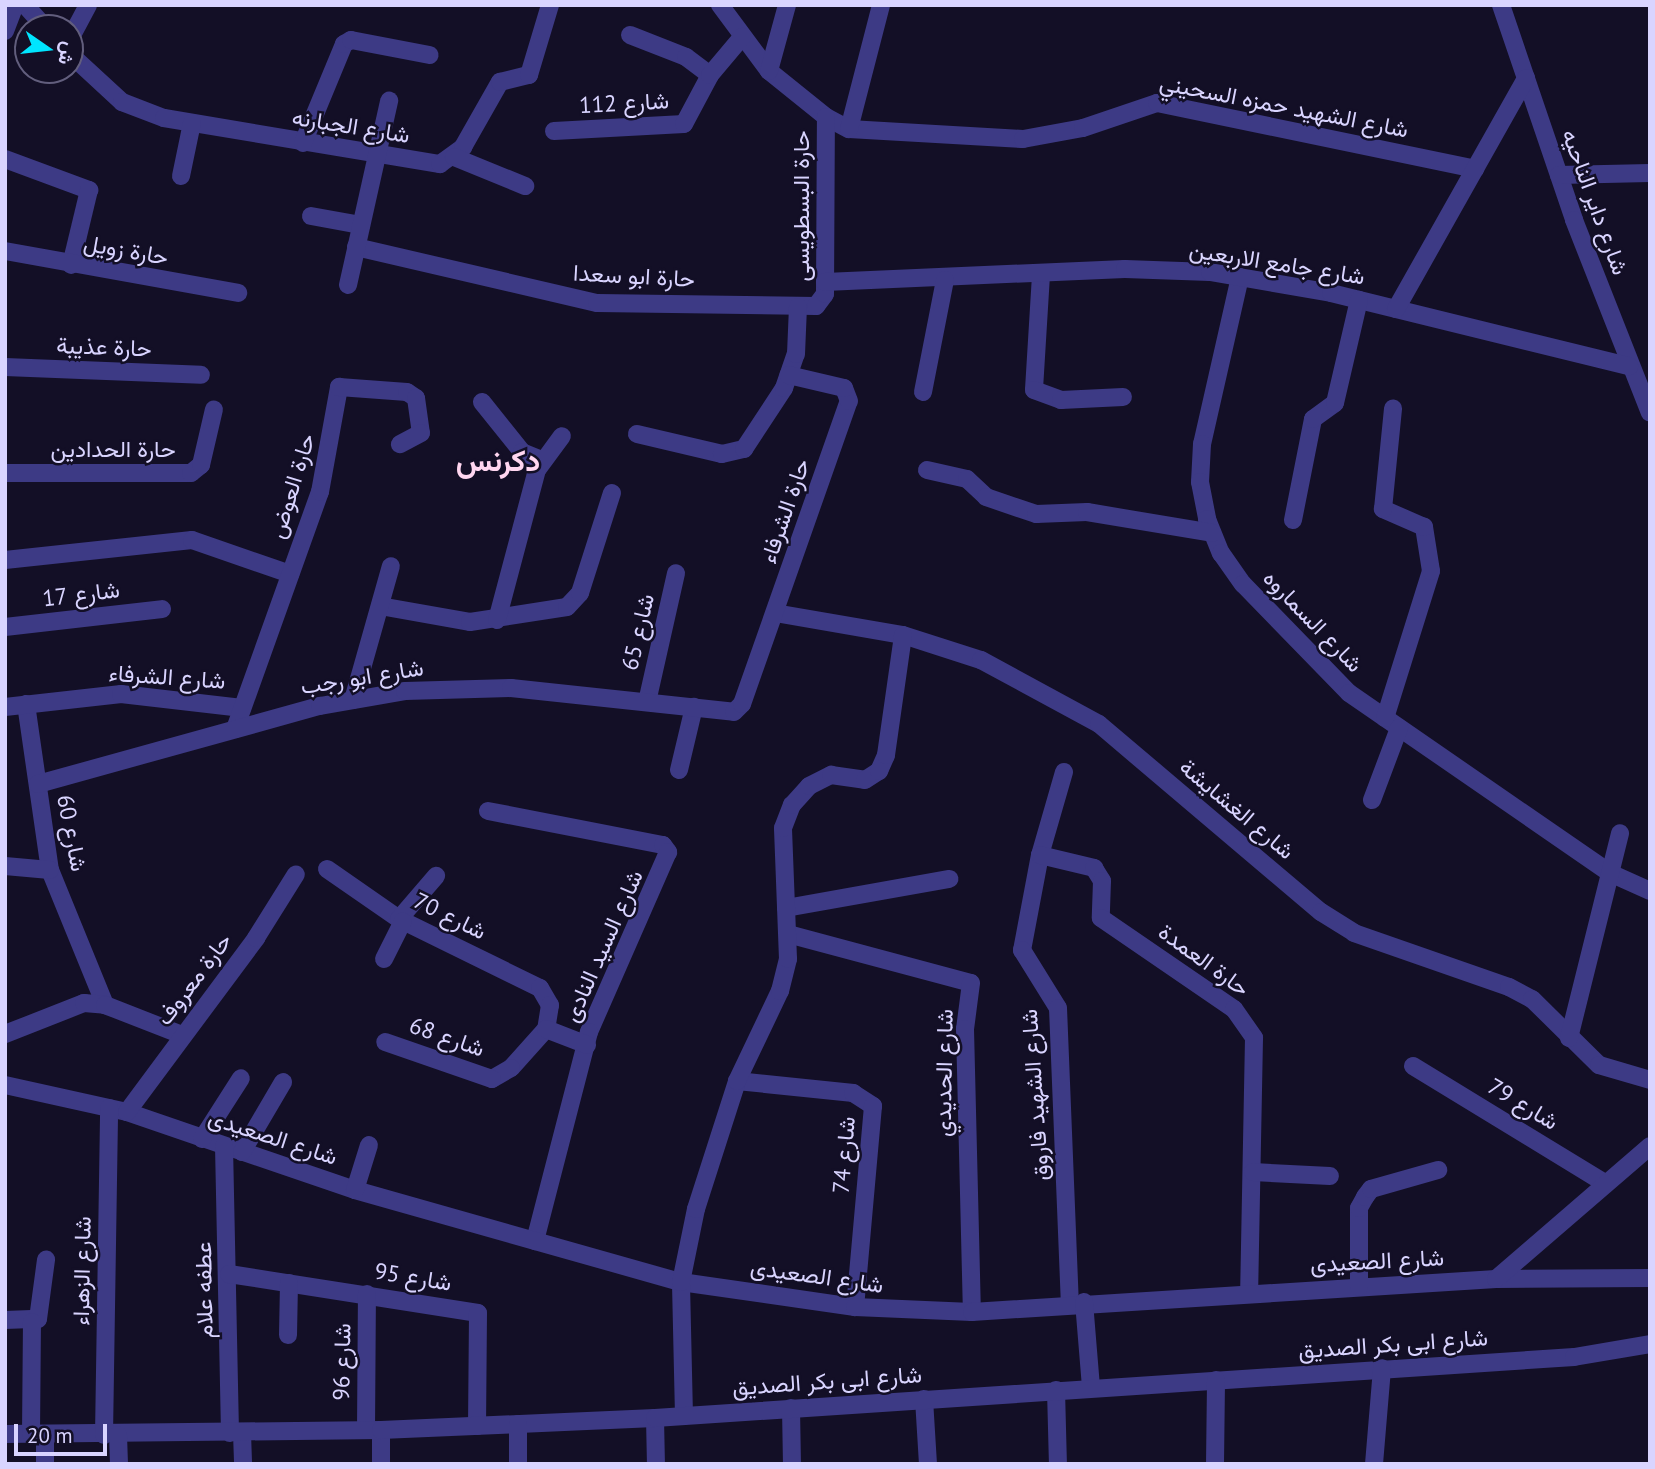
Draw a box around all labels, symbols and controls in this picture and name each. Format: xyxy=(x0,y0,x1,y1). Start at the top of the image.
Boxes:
north arrow xyxy=(14,14,84,84)
text: ش xyxy=(53,40,82,68)
street label: شارع الشهيد حمزه السحيني xyxy=(1157,68,1411,144)
street label: شارع 112 xyxy=(578,87,670,119)
street label: شارع الجبارنه xyxy=(290,103,412,149)
street label: شارع داير الناحيه xyxy=(1556,125,1634,279)
street label: حارة البسطويسى xyxy=(787,131,815,281)
street label: حارة زويل xyxy=(82,229,170,271)
street label: شارع جامع الاربعين xyxy=(1187,235,1367,291)
street label: حارة ابو سعدا xyxy=(573,259,695,293)
street label: حارة عذيبة xyxy=(56,332,152,362)
street label: حارة العوض xyxy=(263,430,321,542)
street label: حارة الحدادين xyxy=(50,435,176,463)
district label: دكرنس xyxy=(456,442,540,478)
street label: حارة الشرفاء xyxy=(754,455,816,567)
street label: شارع السماروه xyxy=(1257,564,1369,678)
street label: شارع 17 xyxy=(41,576,121,612)
street label: شارع 65 xyxy=(616,591,660,673)
street label: شارع ابو رجب xyxy=(299,654,425,700)
street label: شارع الشرفاء xyxy=(108,659,226,695)
street label: شارع الغشايشة xyxy=(1174,753,1300,865)
street label: شارع 60 xyxy=(51,792,93,874)
street label: شارع السيد النادى xyxy=(557,866,649,1026)
street label: شارع 70 xyxy=(409,887,491,945)
street label: حارة العمدة xyxy=(1153,918,1255,1002)
street label: حارة معروف xyxy=(150,927,238,1031)
street label: شارع الشهيد فاروق xyxy=(1015,1008,1055,1182)
street label: شارع الحديدي xyxy=(929,1009,959,1137)
street label: شارع 68 xyxy=(406,1011,488,1063)
street label: شارع 79 xyxy=(1483,1072,1563,1136)
street label: شارع الصعيدى xyxy=(205,1103,341,1171)
street label: شارع 74 xyxy=(827,1115,861,1195)
street label: شارع الزهراء xyxy=(67,1216,97,1326)
street label: عطفه علام xyxy=(189,1241,219,1339)
street label: شارع الصعيدى xyxy=(1309,1244,1445,1278)
street label: شارع الصعيدى xyxy=(749,1253,885,1299)
street label: شارع 95 xyxy=(373,1257,453,1297)
street label: شارع 96 xyxy=(328,1323,356,1401)
street label: شارع ابى بكر الصديق xyxy=(1297,1324,1489,1364)
street label: شارع ابى بكر الصديق xyxy=(731,1361,923,1401)
scale bar xyxy=(18,1410,110,1454)
text: 20 m xyxy=(27,1422,73,1449)

